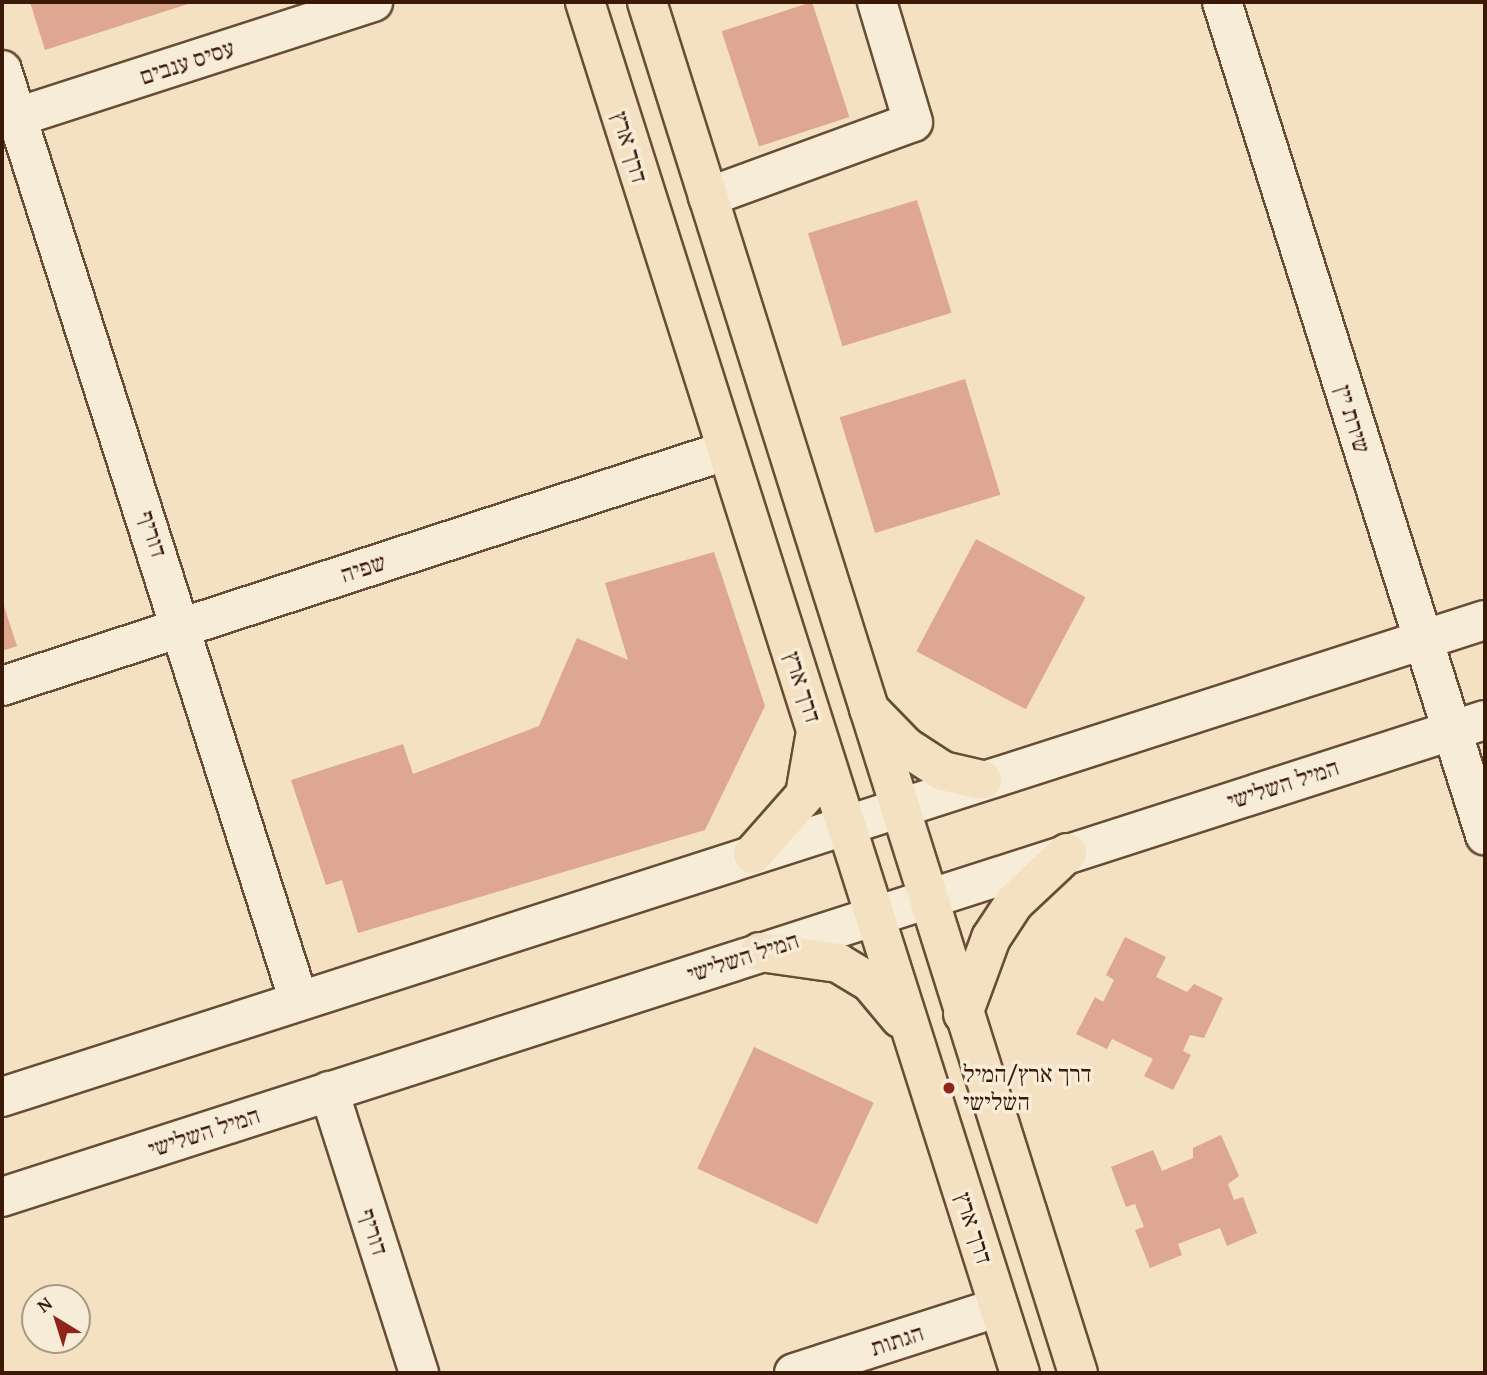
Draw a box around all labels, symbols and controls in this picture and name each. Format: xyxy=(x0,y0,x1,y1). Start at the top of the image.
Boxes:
street label: עסיס ענבים xyxy=(136,33,238,91)
street label: דרך ארץ xyxy=(605,108,655,186)
street label: שירת יין xyxy=(1329,381,1377,457)
street label: דוריף xyxy=(132,507,174,561)
street label: שפיה xyxy=(337,547,389,589)
street label: דרך ארץ xyxy=(778,648,828,726)
street label: המיל השלישי xyxy=(1223,752,1343,816)
street label: המיל השלישי xyxy=(683,925,803,989)
place label: דרך ארץ/המיל השלישי xyxy=(963,1060,1092,1116)
marker: דרך ארץ/המיל השלישי xyxy=(941,1080,957,1096)
street label: המיל השלישי xyxy=(144,1100,264,1164)
street label: דרך ארץ xyxy=(949,1189,999,1267)
street label: דוריף xyxy=(353,1205,395,1259)
north arrow xyxy=(21,1284,91,1354)
text: N xyxy=(31,1289,58,1319)
street label: הגתות xyxy=(867,1318,927,1362)

